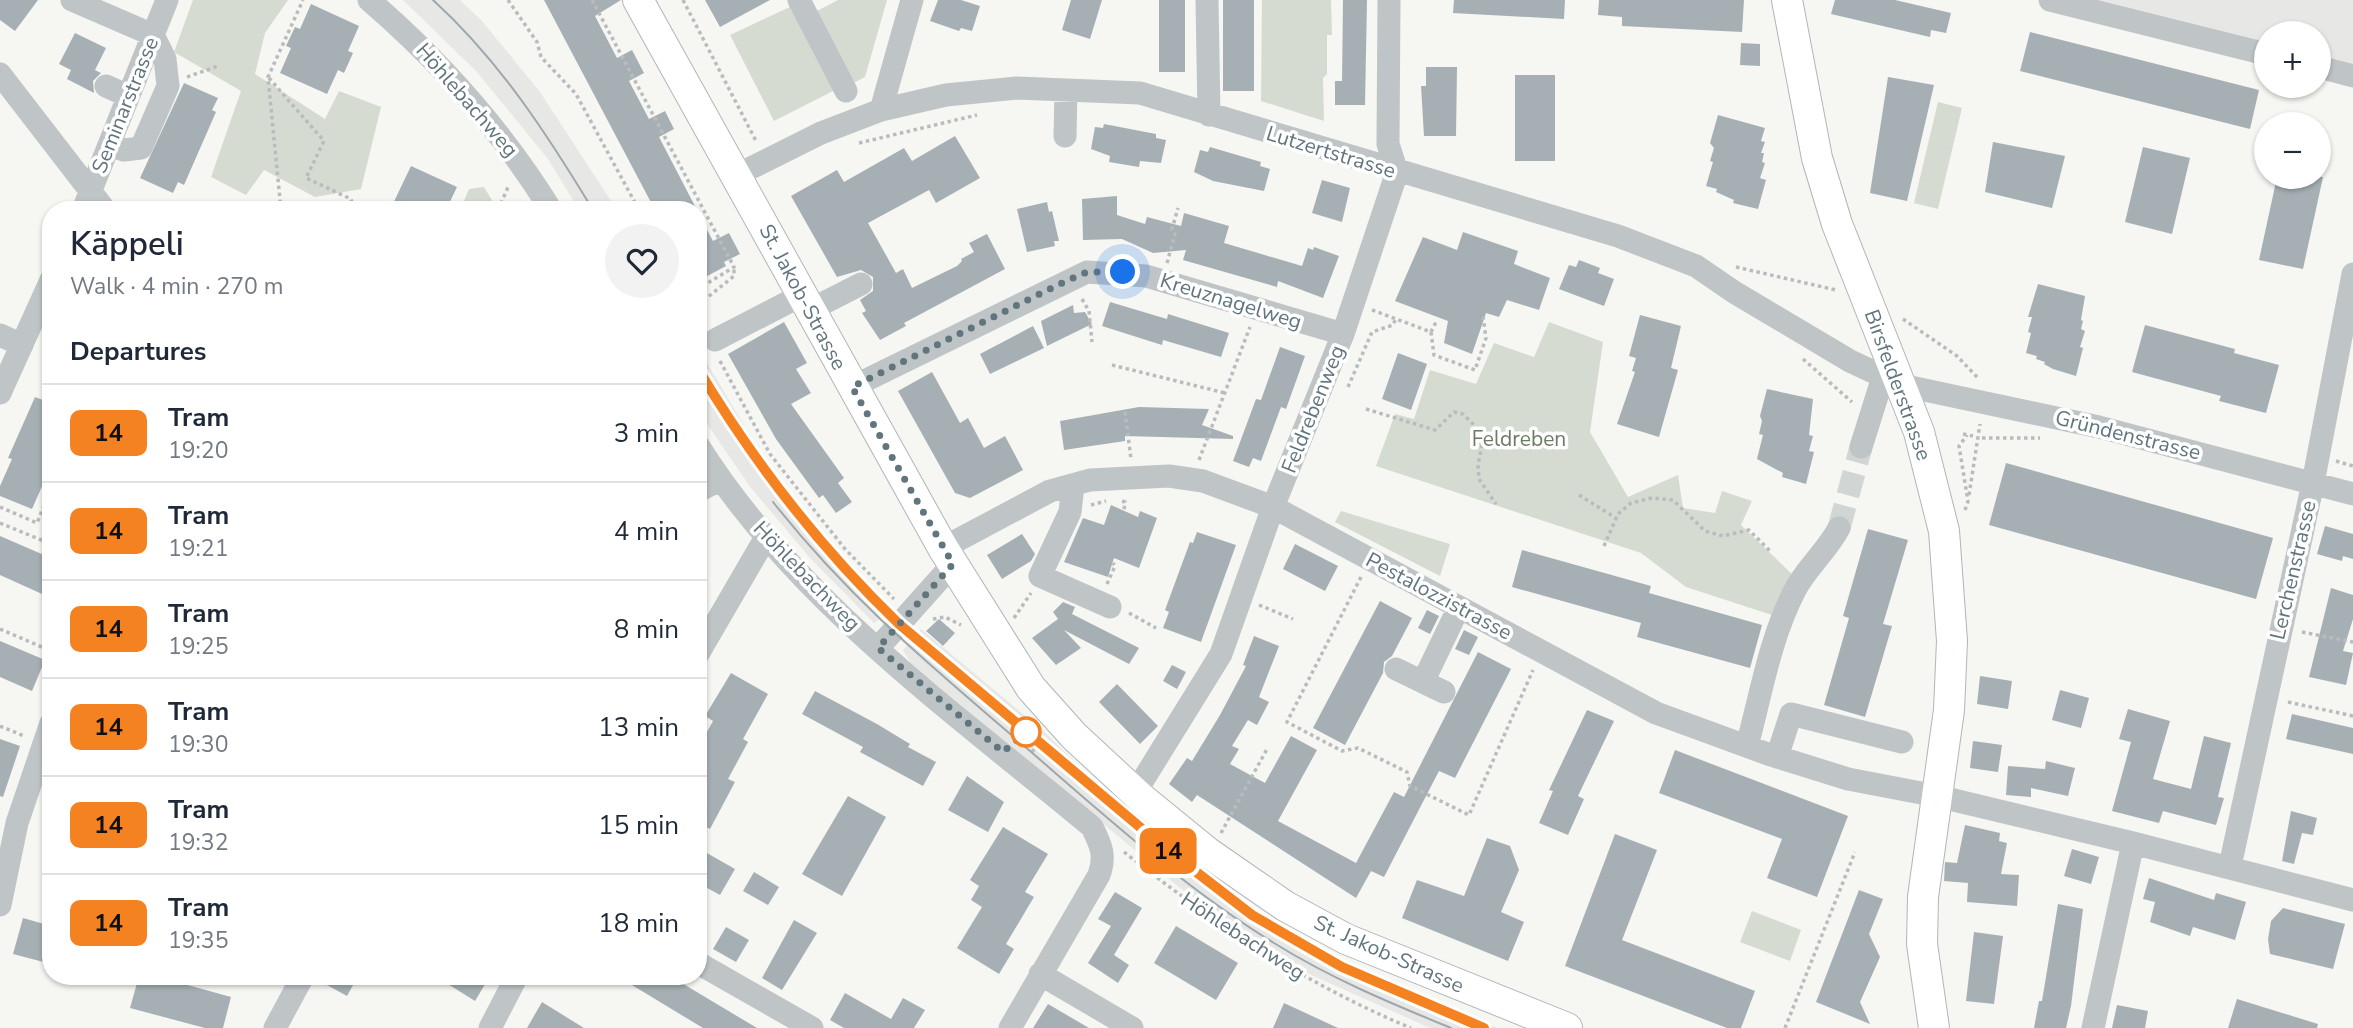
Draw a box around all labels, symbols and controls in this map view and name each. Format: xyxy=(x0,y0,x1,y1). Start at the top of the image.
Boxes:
map controls xyxy=(2254,21,2331,189)
button: + xyxy=(2254,21,2331,98)
street label: Seminarstrasse xyxy=(85,33,165,177)
street label: Höhlebachweg xyxy=(410,37,524,163)
button: − xyxy=(2254,112,2331,189)
street label: Lutzertstrasse xyxy=(1263,119,1399,185)
street label: St. Jakob-Strasse xyxy=(753,219,853,375)
text: Käppeli xyxy=(70,222,184,267)
button: heart xyxy=(605,224,679,298)
your location xyxy=(1105,254,1140,289)
street label: Kreuznagelweg xyxy=(1157,266,1305,336)
text: Walk · 4 min · 270 m xyxy=(70,271,283,302)
street label: Birsfelderstrasse xyxy=(1858,306,1938,464)
text: Departures xyxy=(70,334,206,369)
street label: Feldrebenweg xyxy=(1275,341,1351,477)
text: Tram xyxy=(168,400,229,435)
street label: Gründenstrasse xyxy=(2052,403,2204,467)
text: 3 min xyxy=(614,416,679,451)
text: 14 xyxy=(94,417,123,449)
park label: Feldreben xyxy=(1472,425,1566,453)
text: 19:20 xyxy=(168,435,228,466)
text: Tram xyxy=(168,498,229,533)
street label: Lerchenstrasse xyxy=(2263,498,2323,642)
text: 4 min xyxy=(614,514,679,549)
text: 14 xyxy=(94,515,123,547)
street label: Höhlebachweg xyxy=(747,515,867,637)
text: 19:21 xyxy=(168,533,228,564)
street label: Pestalozzistrasse xyxy=(1361,546,1517,646)
text: Tram xyxy=(168,596,229,631)
text: 8 min xyxy=(614,612,679,647)
text: 14 xyxy=(94,613,123,645)
text: 19:25 xyxy=(168,631,228,662)
text: Tram xyxy=(168,694,229,729)
text: 13 min xyxy=(598,710,679,745)
text: 14 xyxy=(94,711,123,743)
unlabelled marker xyxy=(1011,717,1041,747)
text: 19:30 xyxy=(168,729,228,760)
text: Tram xyxy=(168,792,229,827)
text: 15 min xyxy=(598,808,679,843)
text: 14 xyxy=(94,809,123,841)
text: 19:32 xyxy=(168,827,228,858)
line badge: 14 xyxy=(1136,828,1200,874)
text: 14 xyxy=(1154,835,1182,867)
street label: Höhlebachweg xyxy=(1176,885,1310,987)
text: Tram xyxy=(168,890,229,925)
text: 18 min xyxy=(598,906,679,941)
text: 14 xyxy=(94,907,123,939)
street label: St. Jakob-Strasse xyxy=(1309,908,1469,1000)
text: 19:35 xyxy=(168,925,228,956)

